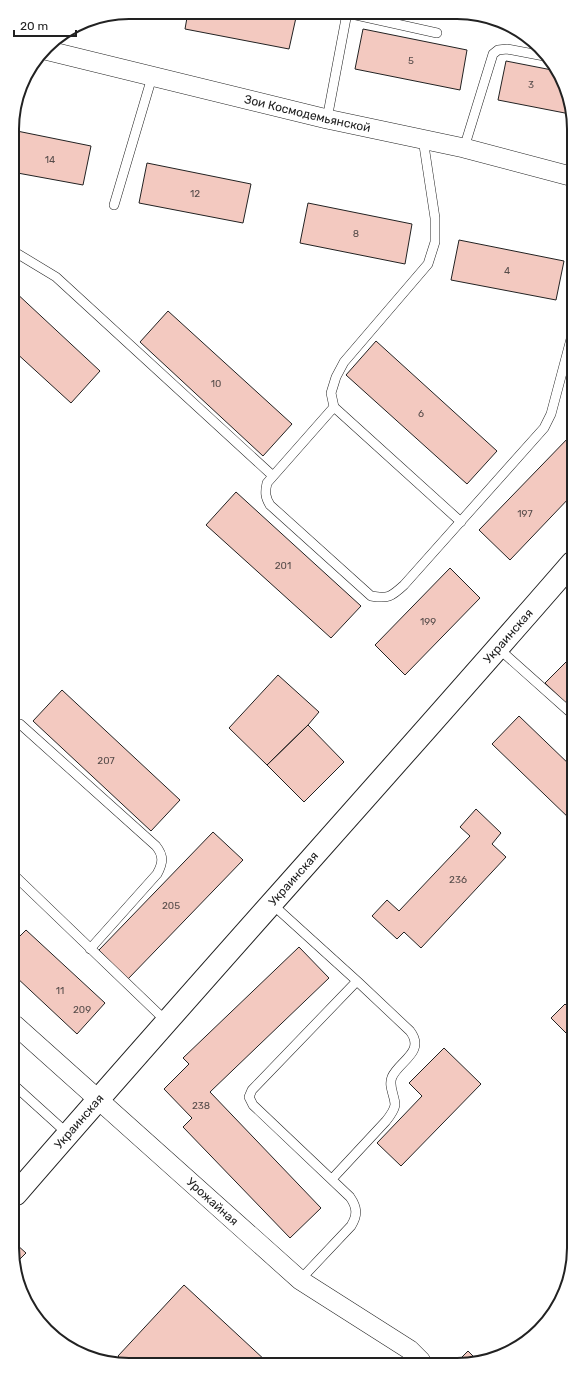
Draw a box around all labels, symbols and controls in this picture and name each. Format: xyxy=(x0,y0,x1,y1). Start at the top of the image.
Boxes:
scale bar xyxy=(14,12,76,38)
text: 20 m xyxy=(20,19,48,33)
house number: 5 xyxy=(408,55,414,67)
house number: 3 xyxy=(528,79,534,91)
street label: Зои Космодемьянской xyxy=(243,92,372,135)
house number: 14 xyxy=(45,154,55,166)
house number: 12 xyxy=(190,188,200,200)
house number: 8 xyxy=(353,228,359,240)
house number: 4 xyxy=(504,265,510,277)
house number: 10 xyxy=(211,378,221,390)
house number: 6 xyxy=(418,408,424,420)
house number: 197 xyxy=(517,508,533,520)
house number: 201 xyxy=(275,560,291,572)
street label: Украинская xyxy=(481,606,536,666)
house number: 199 xyxy=(420,616,436,628)
house number: 207 xyxy=(97,755,115,767)
street label: Украинская xyxy=(266,849,321,909)
house number: 236 xyxy=(449,874,467,886)
house number: 205 xyxy=(162,900,180,912)
house number: 11 xyxy=(56,985,64,997)
house number: 209 xyxy=(73,1004,91,1016)
street label: Украинская xyxy=(51,1091,106,1152)
house number: 238 xyxy=(192,1100,210,1112)
street label: Урожайная xyxy=(184,1175,241,1228)

